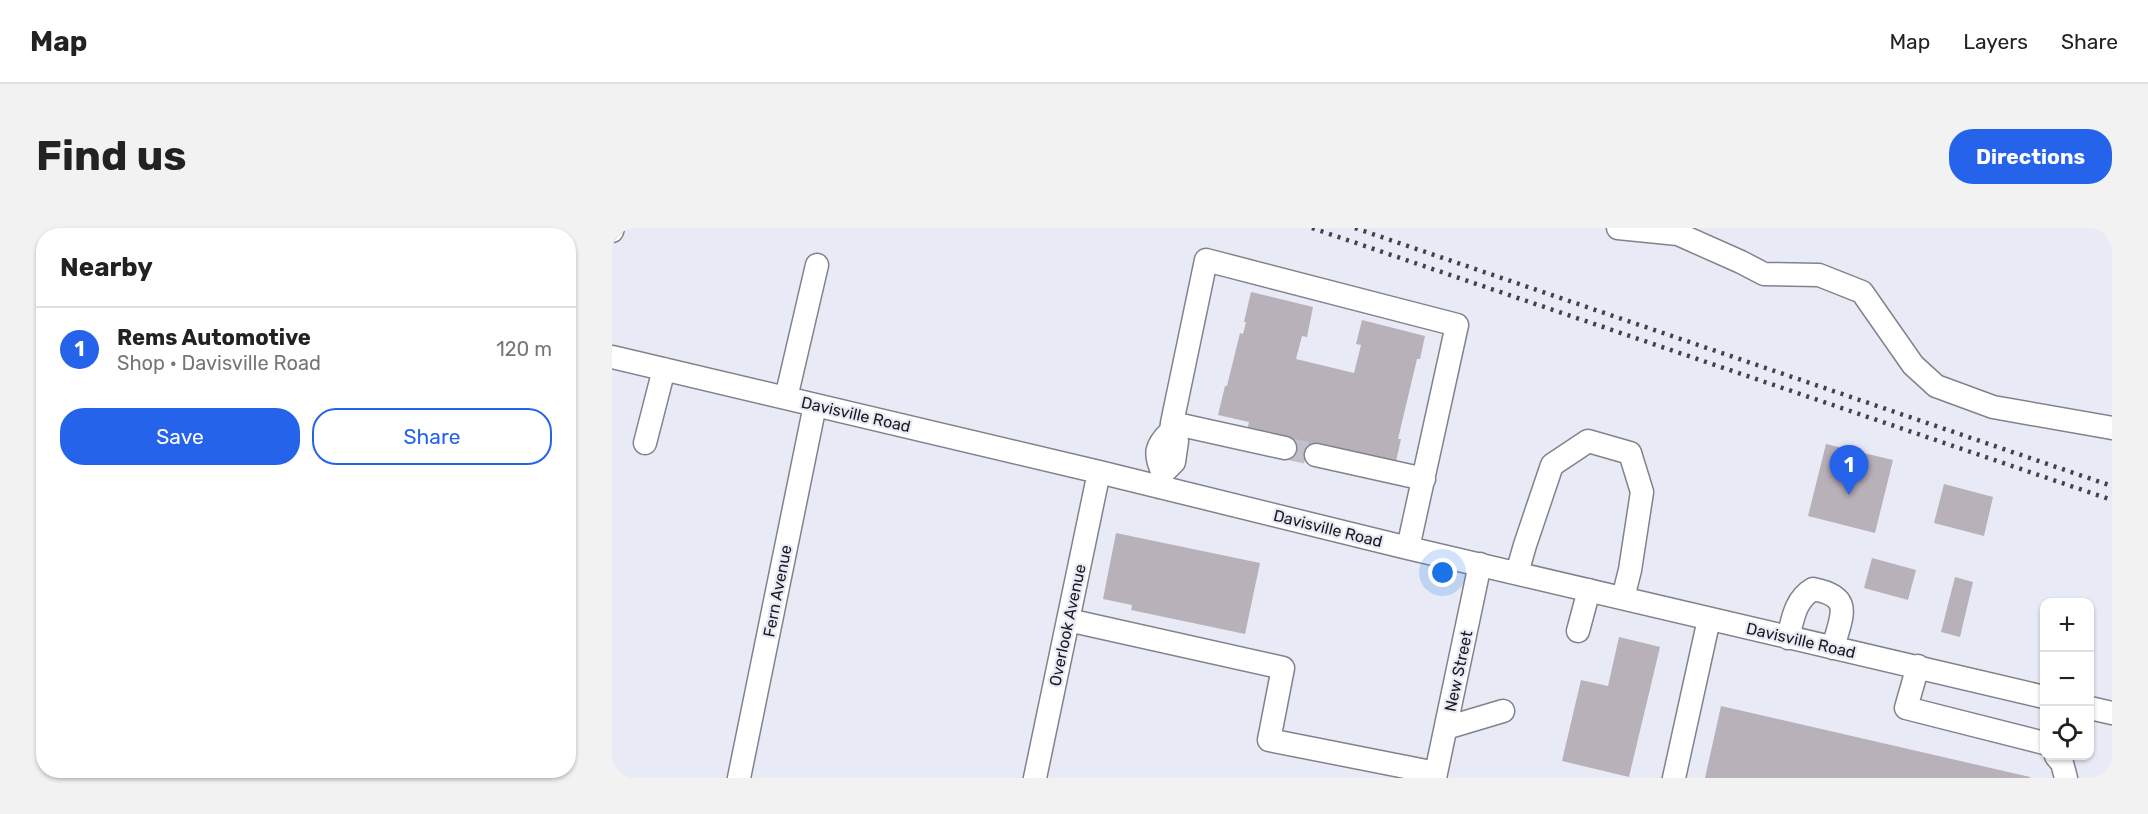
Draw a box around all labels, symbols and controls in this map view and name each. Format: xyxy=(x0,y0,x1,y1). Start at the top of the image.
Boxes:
text: Map xyxy=(30,25,87,58)
text: Map xyxy=(1889,29,1930,54)
text: Layers xyxy=(1963,29,2028,54)
text: Share xyxy=(2061,29,2118,54)
button: Directions xyxy=(1949,129,2112,184)
text: Find us xyxy=(36,131,187,181)
text: Nearby xyxy=(60,252,153,283)
text: Rems Automotive xyxy=(117,324,311,351)
text: 1 xyxy=(75,337,84,361)
text: 120 m xyxy=(496,337,552,361)
text: Shop · Davisville Road xyxy=(117,351,321,375)
street label: Davisville Road xyxy=(799,393,912,436)
button: Save xyxy=(60,408,300,465)
button: Share xyxy=(312,408,552,465)
pin: 1 xyxy=(1830,446,1868,495)
street label: Davisville Road xyxy=(1271,506,1384,551)
street label: Fern Avenue xyxy=(759,543,796,639)
your location xyxy=(1428,558,1457,587)
street label: Overlook Avenue xyxy=(1045,562,1090,688)
map controls xyxy=(2040,598,2094,760)
button: + xyxy=(2040,598,2094,652)
street label: Davisville Road xyxy=(1744,619,1857,662)
street label: New Street xyxy=(1441,629,1476,713)
button: − xyxy=(2040,652,2094,706)
button: locate xyxy=(2040,706,2094,760)

